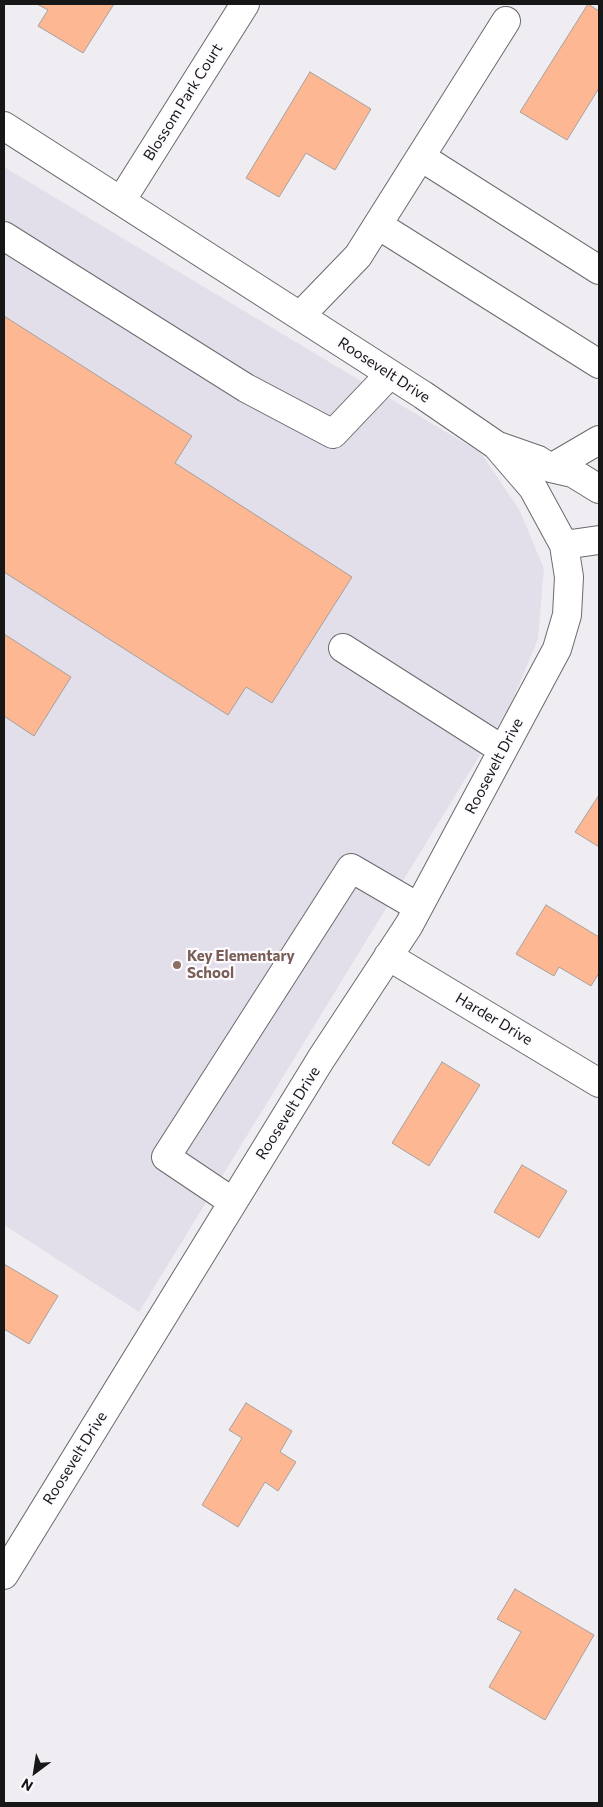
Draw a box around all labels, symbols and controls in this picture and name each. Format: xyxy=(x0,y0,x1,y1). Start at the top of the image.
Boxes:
street label: Blossom Park Court xyxy=(140,40,226,164)
street label: Roosevelt Drive xyxy=(335,334,433,406)
street label: Roosevelt Drive xyxy=(461,715,527,817)
place label: Key Elementary School xyxy=(187,947,295,982)
marker: Key Elementary School xyxy=(171,959,183,971)
street label: Harder Drive xyxy=(452,989,536,1049)
street label: Roosevelt Drive xyxy=(252,1063,324,1163)
street label: Roosevelt Drive xyxy=(39,1408,111,1508)
north arrow xyxy=(10,1747,60,1797)
text: N xyxy=(18,1775,36,1795)

